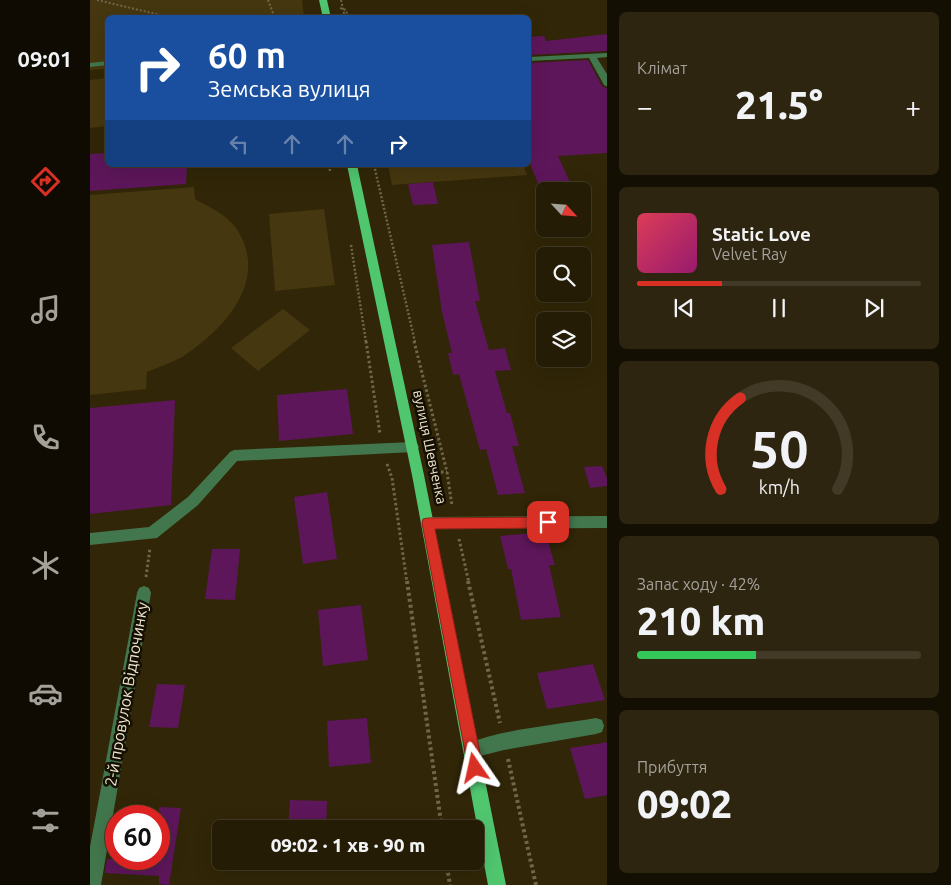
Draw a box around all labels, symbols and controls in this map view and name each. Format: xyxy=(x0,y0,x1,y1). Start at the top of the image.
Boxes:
icon: right xyxy=(125,35,190,100)
text: 60 m xyxy=(208,35,286,75)
text: 09:01 xyxy=(17,46,73,71)
text: Клімат xyxy=(637,59,687,77)
text: Земська вулиця xyxy=(208,76,371,101)
text: 21.5° xyxy=(735,84,823,126)
text: − xyxy=(637,91,653,122)
text: + xyxy=(905,91,921,122)
icon: left xyxy=(225,130,253,158)
icon: ahead xyxy=(278,130,306,158)
icon: ahead xyxy=(331,130,359,158)
icon: right xyxy=(384,130,412,158)
icon: directions xyxy=(28,164,63,199)
north arrow xyxy=(536,182,591,238)
map controls xyxy=(536,182,591,367)
text: Static Love xyxy=(712,223,811,245)
text: Velvet Ray xyxy=(712,245,787,263)
button: search xyxy=(536,247,591,302)
icon: music xyxy=(28,292,63,327)
icon: previous xyxy=(670,294,698,322)
icon: pause xyxy=(765,294,793,322)
icon: next xyxy=(860,294,888,322)
button: layers xyxy=(536,312,591,367)
street label: вулиця Шевченка xyxy=(410,388,450,506)
icon: phone xyxy=(28,420,63,455)
text: 50 xyxy=(750,420,808,478)
text: km/h xyxy=(758,477,800,497)
pin xyxy=(527,501,569,543)
icon: arrive xyxy=(534,508,562,536)
icon: climate xyxy=(28,548,63,583)
text: Запас ходу · 42% xyxy=(637,575,760,593)
street label: 2-й провулок Відпочинку xyxy=(101,600,151,788)
text: 210 km xyxy=(637,600,765,642)
icon: car xyxy=(28,676,63,711)
position arrow xyxy=(448,741,500,793)
text: Прибуття xyxy=(637,758,707,776)
text: 09:02 xyxy=(637,783,732,825)
icon: filters xyxy=(28,803,63,838)
speed limit sign: 60 xyxy=(105,805,170,870)
text: 09:02 · 1 хв · 90 m xyxy=(271,834,425,856)

